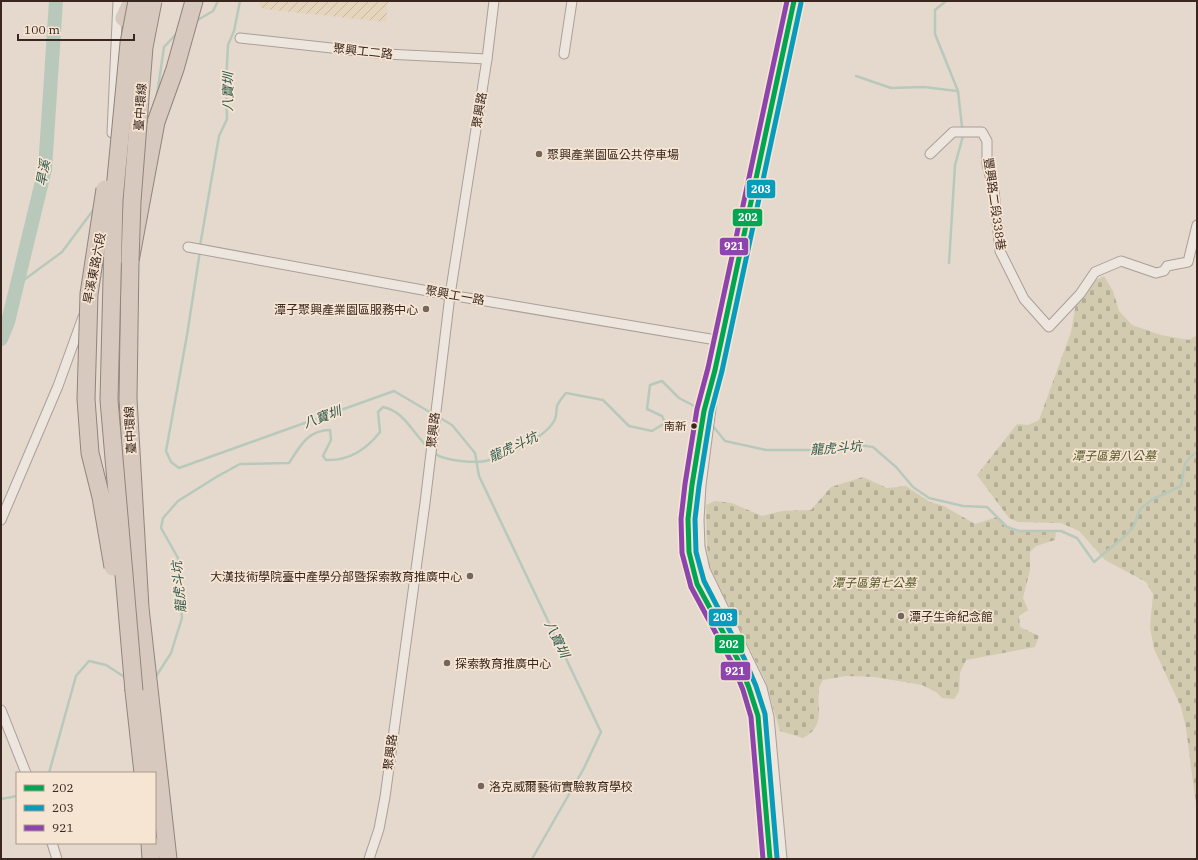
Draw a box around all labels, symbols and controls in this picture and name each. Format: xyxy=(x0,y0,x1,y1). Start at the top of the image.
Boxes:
scale bar xyxy=(18,16,134,42)
text: 100 m xyxy=(24,22,60,37)
street label: 聚興工二路 xyxy=(332,40,394,62)
water label: 八寶圳 xyxy=(219,70,237,112)
street label: 臺中環線 xyxy=(131,83,149,131)
street label: 聚興路 xyxy=(469,91,489,129)
place label: 聚興產業園區公共停車場 xyxy=(547,147,679,162)
marker: 聚興產業園區公共停車場 xyxy=(534,149,544,159)
water label: 旱溪 xyxy=(32,157,54,187)
street label: 豐興路二段338巷 xyxy=(981,157,1009,251)
line badge: 203 xyxy=(746,179,776,199)
text: 203 xyxy=(751,182,771,196)
line badge: 202 xyxy=(732,208,763,227)
text: 202 xyxy=(738,210,758,224)
street label: 旱溪東路六段 xyxy=(80,231,108,305)
line badge: 921 xyxy=(719,237,749,256)
text: 921 xyxy=(724,239,744,253)
street label: 聚興工一路 xyxy=(424,282,486,308)
place label: 潭子聚興產業園區服務中心 xyxy=(274,302,418,317)
marker: 潭子聚興產業園區服務中心 xyxy=(421,304,431,314)
water label: 八寶圳 xyxy=(301,402,345,432)
street label: 臺中環線 xyxy=(121,406,139,454)
street label: 聚興路 xyxy=(424,411,442,449)
place label: 南新 xyxy=(664,419,686,433)
marker: 南新 xyxy=(689,421,699,431)
water label: 龍虎斗坑 xyxy=(486,427,542,466)
water label: 龍虎斗坑 xyxy=(809,438,865,458)
park label: 潭子區第八公墓 xyxy=(1072,448,1158,463)
water label: 龍虎斗坑 xyxy=(168,558,190,614)
place label: 大漢技術學院臺中產學分部暨探索教育推廣中心 xyxy=(210,569,462,584)
marker: 大漢技術學院臺中產學分部暨探索教育推廣中心 xyxy=(465,571,475,581)
park label: 潭子區第七公墓 xyxy=(832,575,918,590)
line badge: 203 xyxy=(708,608,738,627)
place label: 潭子生命紀念館 xyxy=(909,609,993,624)
text: 203 xyxy=(713,610,733,624)
marker: 潭子生命紀念館 xyxy=(896,611,906,621)
water label: 八寶圳 xyxy=(541,618,574,662)
line badge: 202 xyxy=(714,634,745,654)
text: 202 xyxy=(719,637,739,651)
place label: 探索教育推廣中心 xyxy=(455,656,551,671)
marker: 探索教育推廣中心 xyxy=(442,658,452,668)
line badge: 921 xyxy=(720,661,751,681)
text: 921 xyxy=(725,664,745,678)
street label: 聚興路 xyxy=(380,733,400,771)
legend xyxy=(16,772,156,844)
place label: 洛克威爾藝術實驗教育學校 xyxy=(489,779,633,794)
text: 202 xyxy=(52,780,74,795)
marker: 洛克威爾藝術實驗教育學校 xyxy=(476,781,486,791)
text: 203 xyxy=(52,800,74,815)
text: 921 xyxy=(52,820,74,835)

